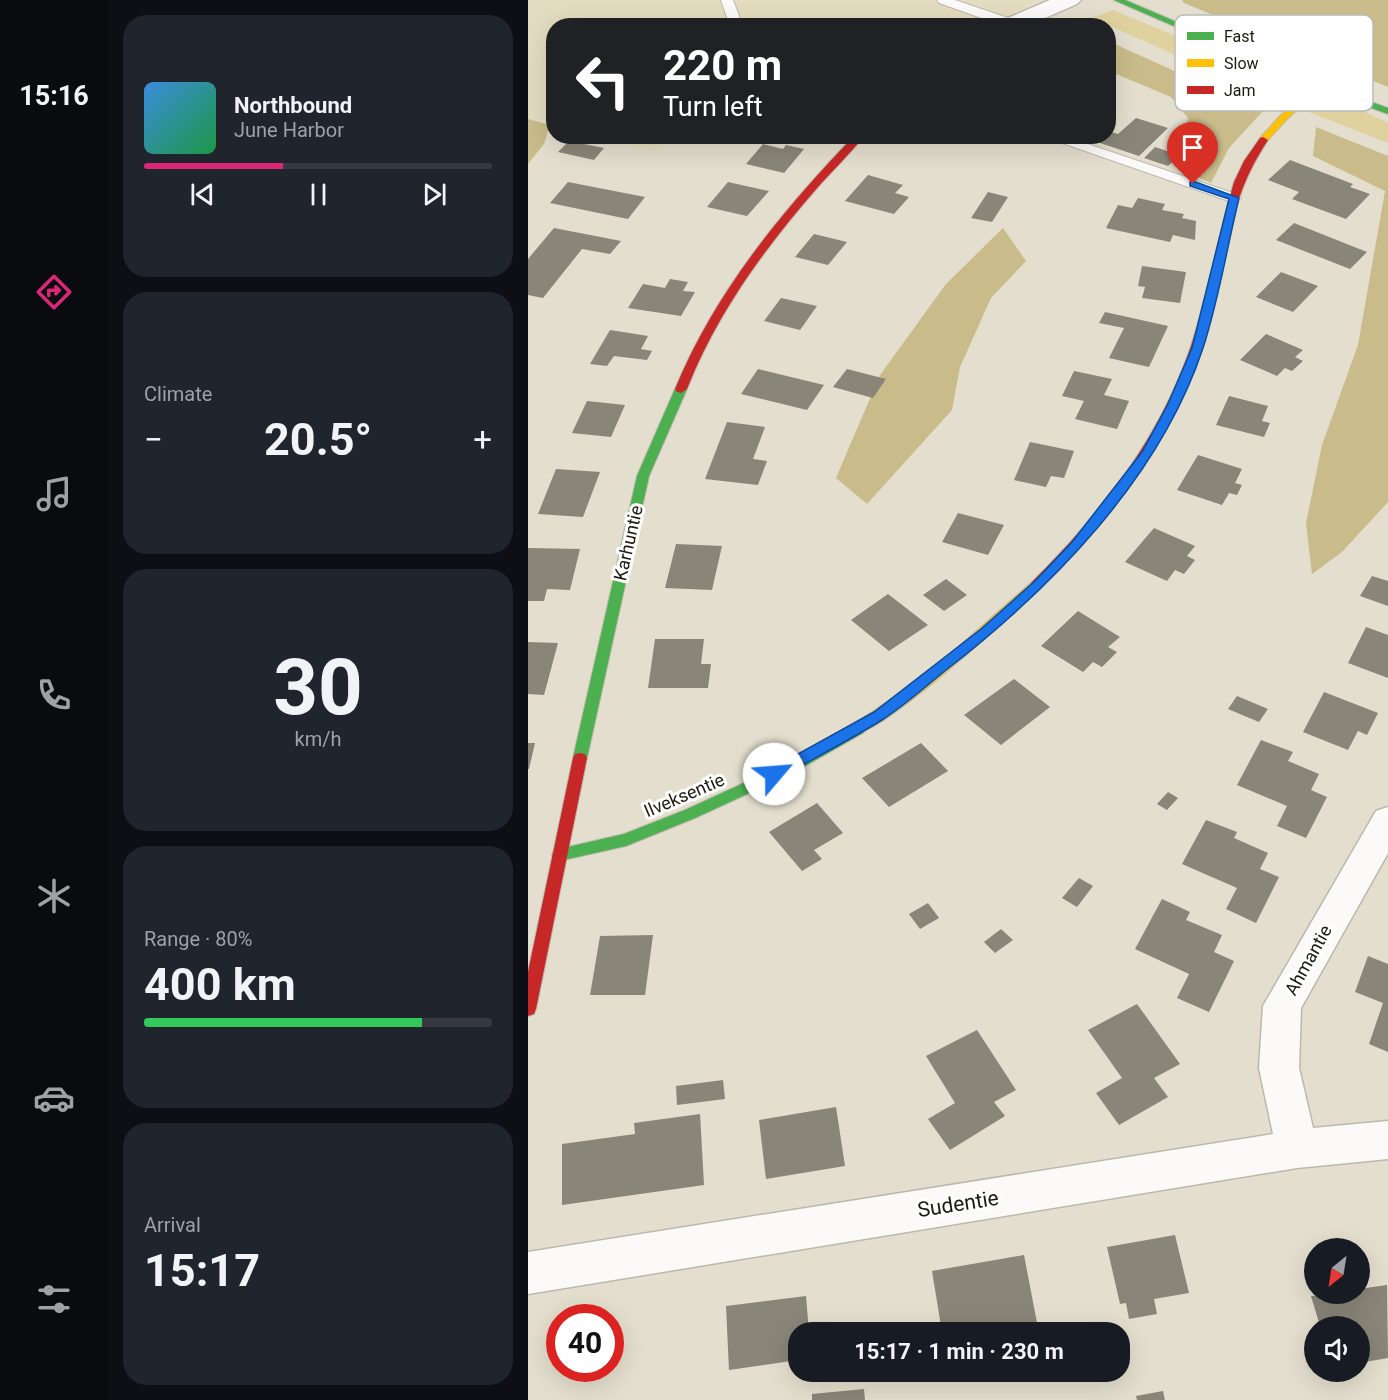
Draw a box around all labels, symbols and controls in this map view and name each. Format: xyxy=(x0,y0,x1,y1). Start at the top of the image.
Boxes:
legend xyxy=(1175,15,1373,111)
text: Fast xyxy=(1224,27,1255,46)
text: 220 m xyxy=(663,41,782,90)
icon: left xyxy=(564,42,642,120)
text: Slow xyxy=(1224,54,1259,73)
text: 15:16 xyxy=(19,80,89,112)
text: Jam xyxy=(1224,81,1256,100)
text: Turn left xyxy=(663,91,763,123)
text: Northbound xyxy=(234,93,352,118)
text: June Harbor xyxy=(234,118,344,142)
pin xyxy=(1167,122,1218,184)
icon: arrive xyxy=(1176,131,1209,164)
icon: previous xyxy=(186,178,219,211)
icon: pause xyxy=(302,178,335,211)
icon: next xyxy=(418,178,451,211)
icon: directions xyxy=(33,271,75,313)
text: Climate xyxy=(144,382,212,406)
text: 20.5° xyxy=(264,413,372,466)
text: − xyxy=(144,420,163,459)
text: + xyxy=(473,420,492,459)
icon: music xyxy=(33,473,75,515)
street label: Karhuntie xyxy=(609,503,647,583)
text: 30 xyxy=(273,642,363,733)
icon: phone xyxy=(33,674,75,716)
text: km/h xyxy=(295,727,341,751)
position arrow xyxy=(742,742,806,806)
street label: Ilveksentie xyxy=(641,769,727,821)
icon: climate xyxy=(33,875,75,917)
street label: Ahmantie xyxy=(1280,921,1336,999)
text: Range · 80% xyxy=(144,927,252,951)
text: 400 km xyxy=(144,958,296,1011)
icon: car xyxy=(33,1077,75,1119)
street label: Sudentie xyxy=(916,1186,1000,1222)
text: Arrival xyxy=(144,1213,201,1237)
north arrow xyxy=(1304,1238,1370,1304)
map controls xyxy=(1304,1238,1370,1382)
text: 15:17 xyxy=(144,1244,260,1297)
icon: filters xyxy=(33,1278,75,1320)
speed limit sign: 40 xyxy=(546,1304,624,1382)
button: sound xyxy=(1304,1316,1370,1382)
text: 15:17 · 1 min · 230 m xyxy=(854,1339,1064,1364)

